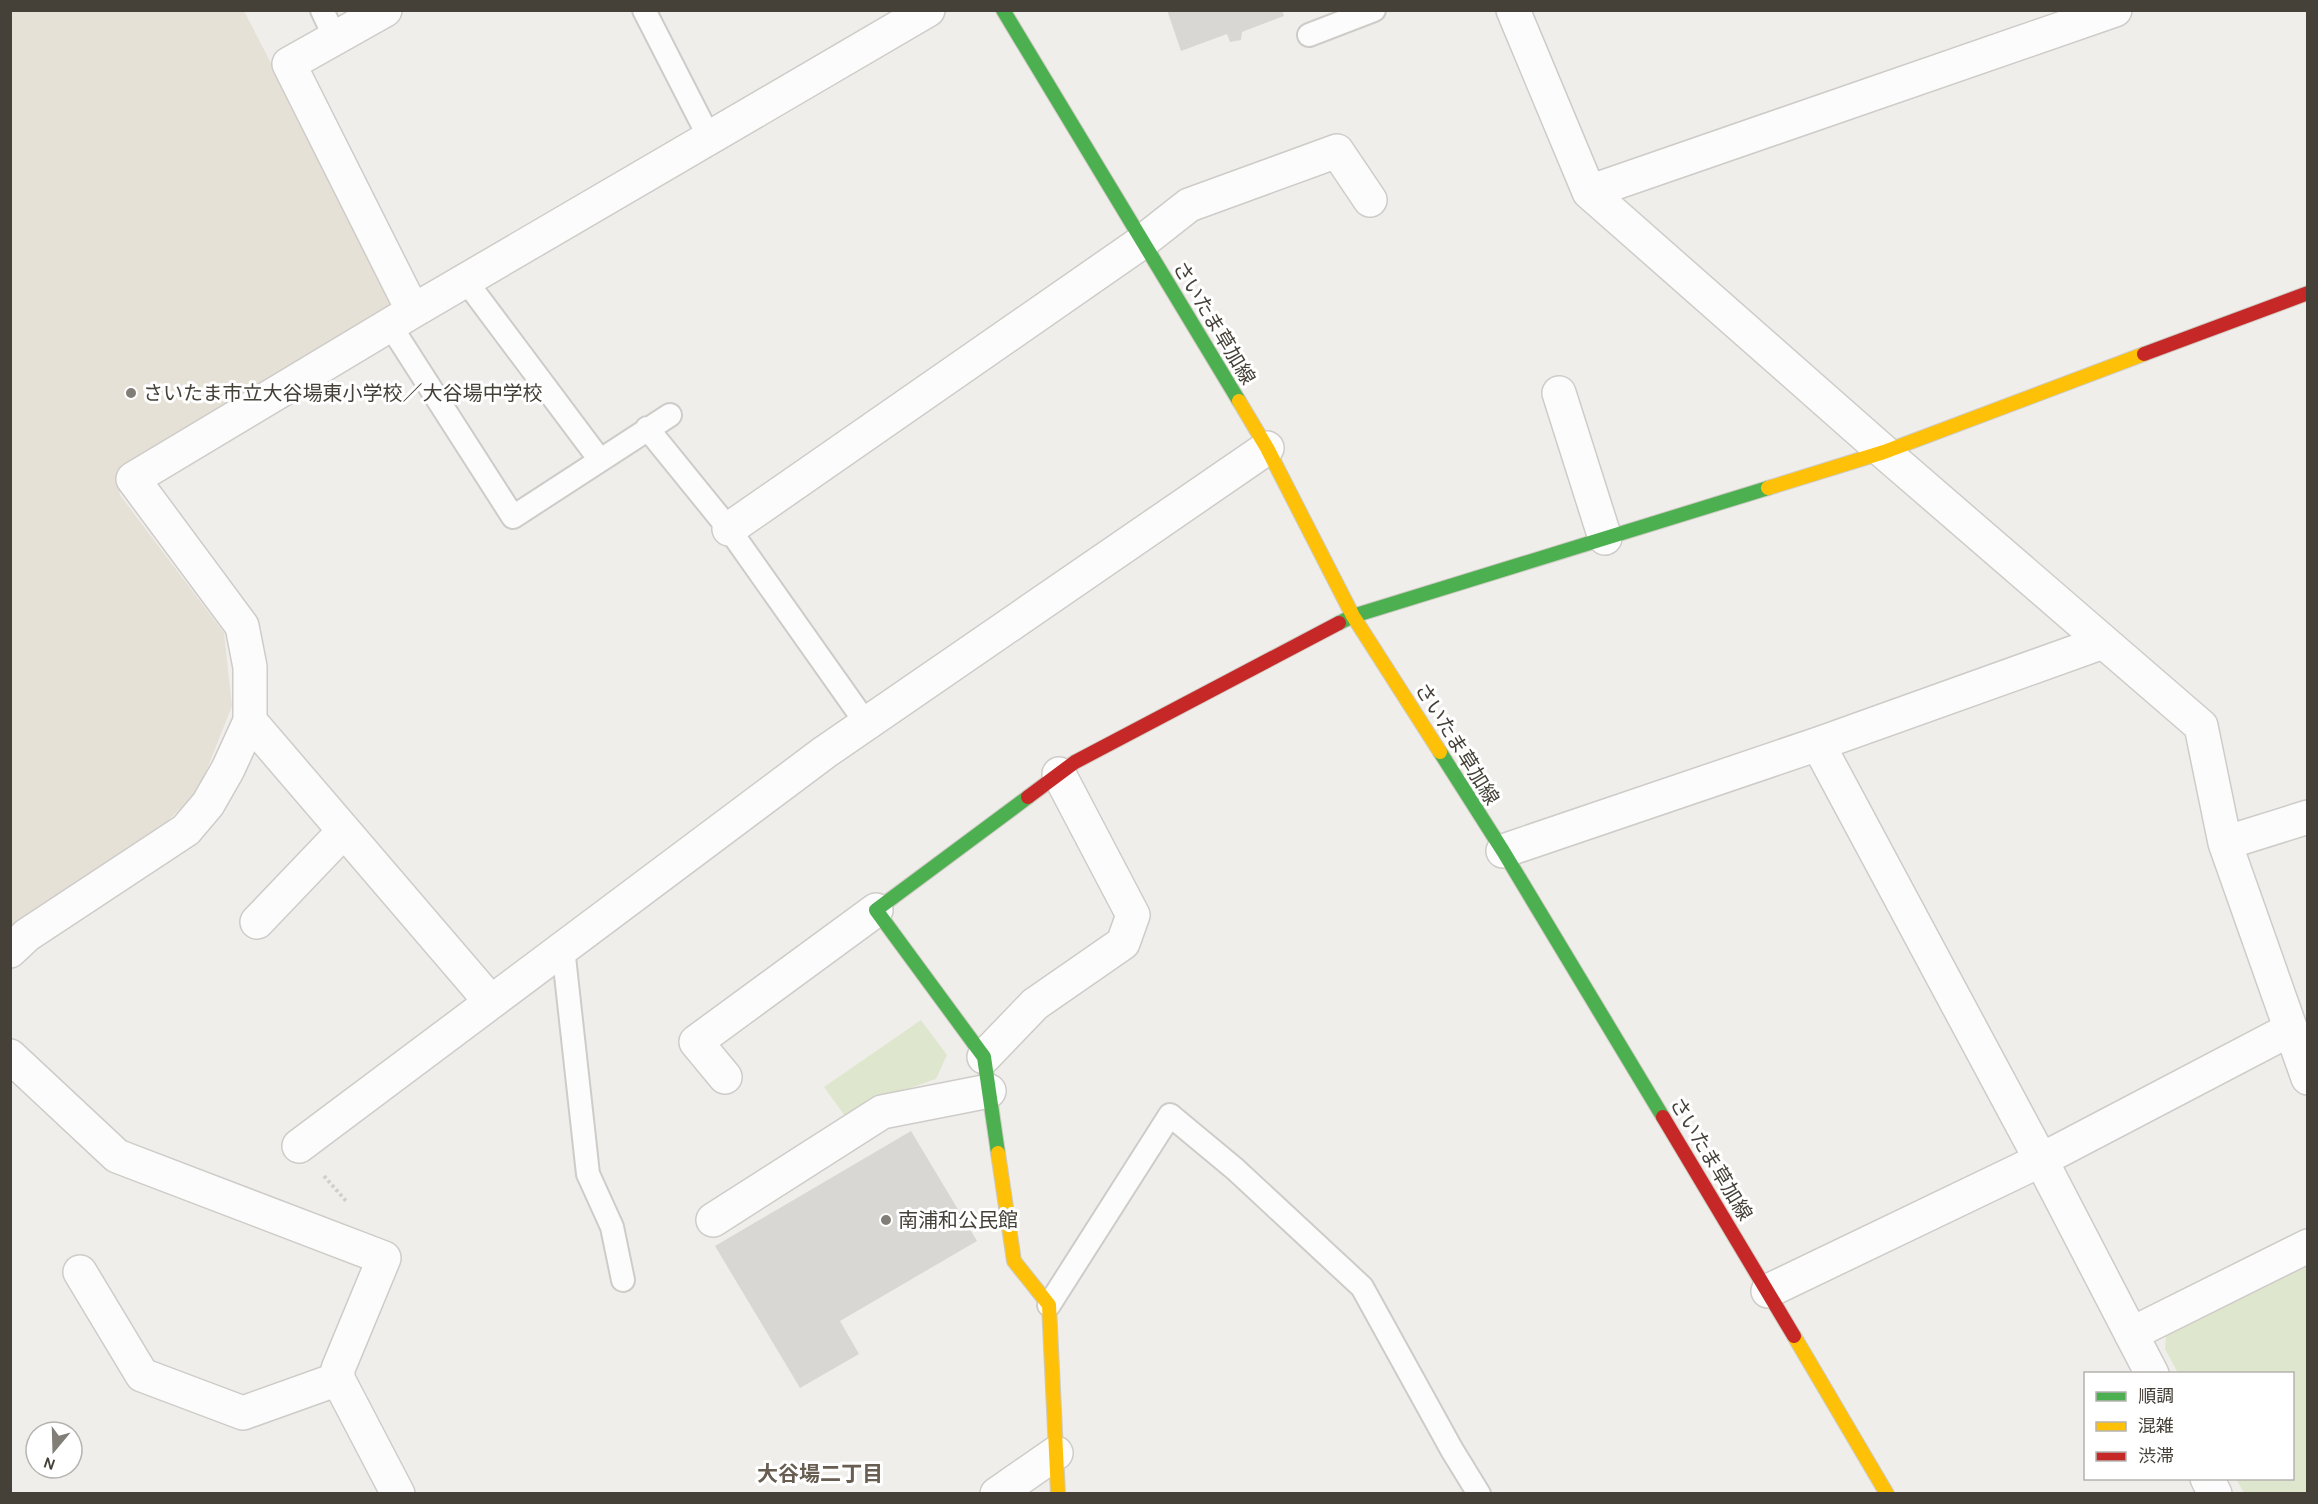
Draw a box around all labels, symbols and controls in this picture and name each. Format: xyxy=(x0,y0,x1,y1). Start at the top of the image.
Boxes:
street label: さいたま草加線 xyxy=(1168,257,1260,389)
place label: さいたま市立大谷場東小学校／大谷場中学校 xyxy=(143,382,542,405)
marker: さいたま市立大谷場東小学校／大谷場中学校 xyxy=(124,386,138,400)
street label: さいたま草加線 xyxy=(1410,679,1504,809)
street label: さいたま草加線 xyxy=(1665,1093,1757,1225)
place label: 南浦和公民館 xyxy=(898,1209,1018,1232)
marker: 南浦和公民館 xyxy=(879,1213,893,1227)
legend xyxy=(2084,1372,2294,1480)
text: 順調 xyxy=(2138,1385,2174,1407)
text: 混雑 xyxy=(2138,1415,2174,1437)
north arrow xyxy=(24,1420,84,1480)
text: 渋滞 xyxy=(2138,1445,2174,1467)
text: N xyxy=(41,1453,58,1475)
district label: 大谷場二丁目 xyxy=(757,1462,883,1486)

